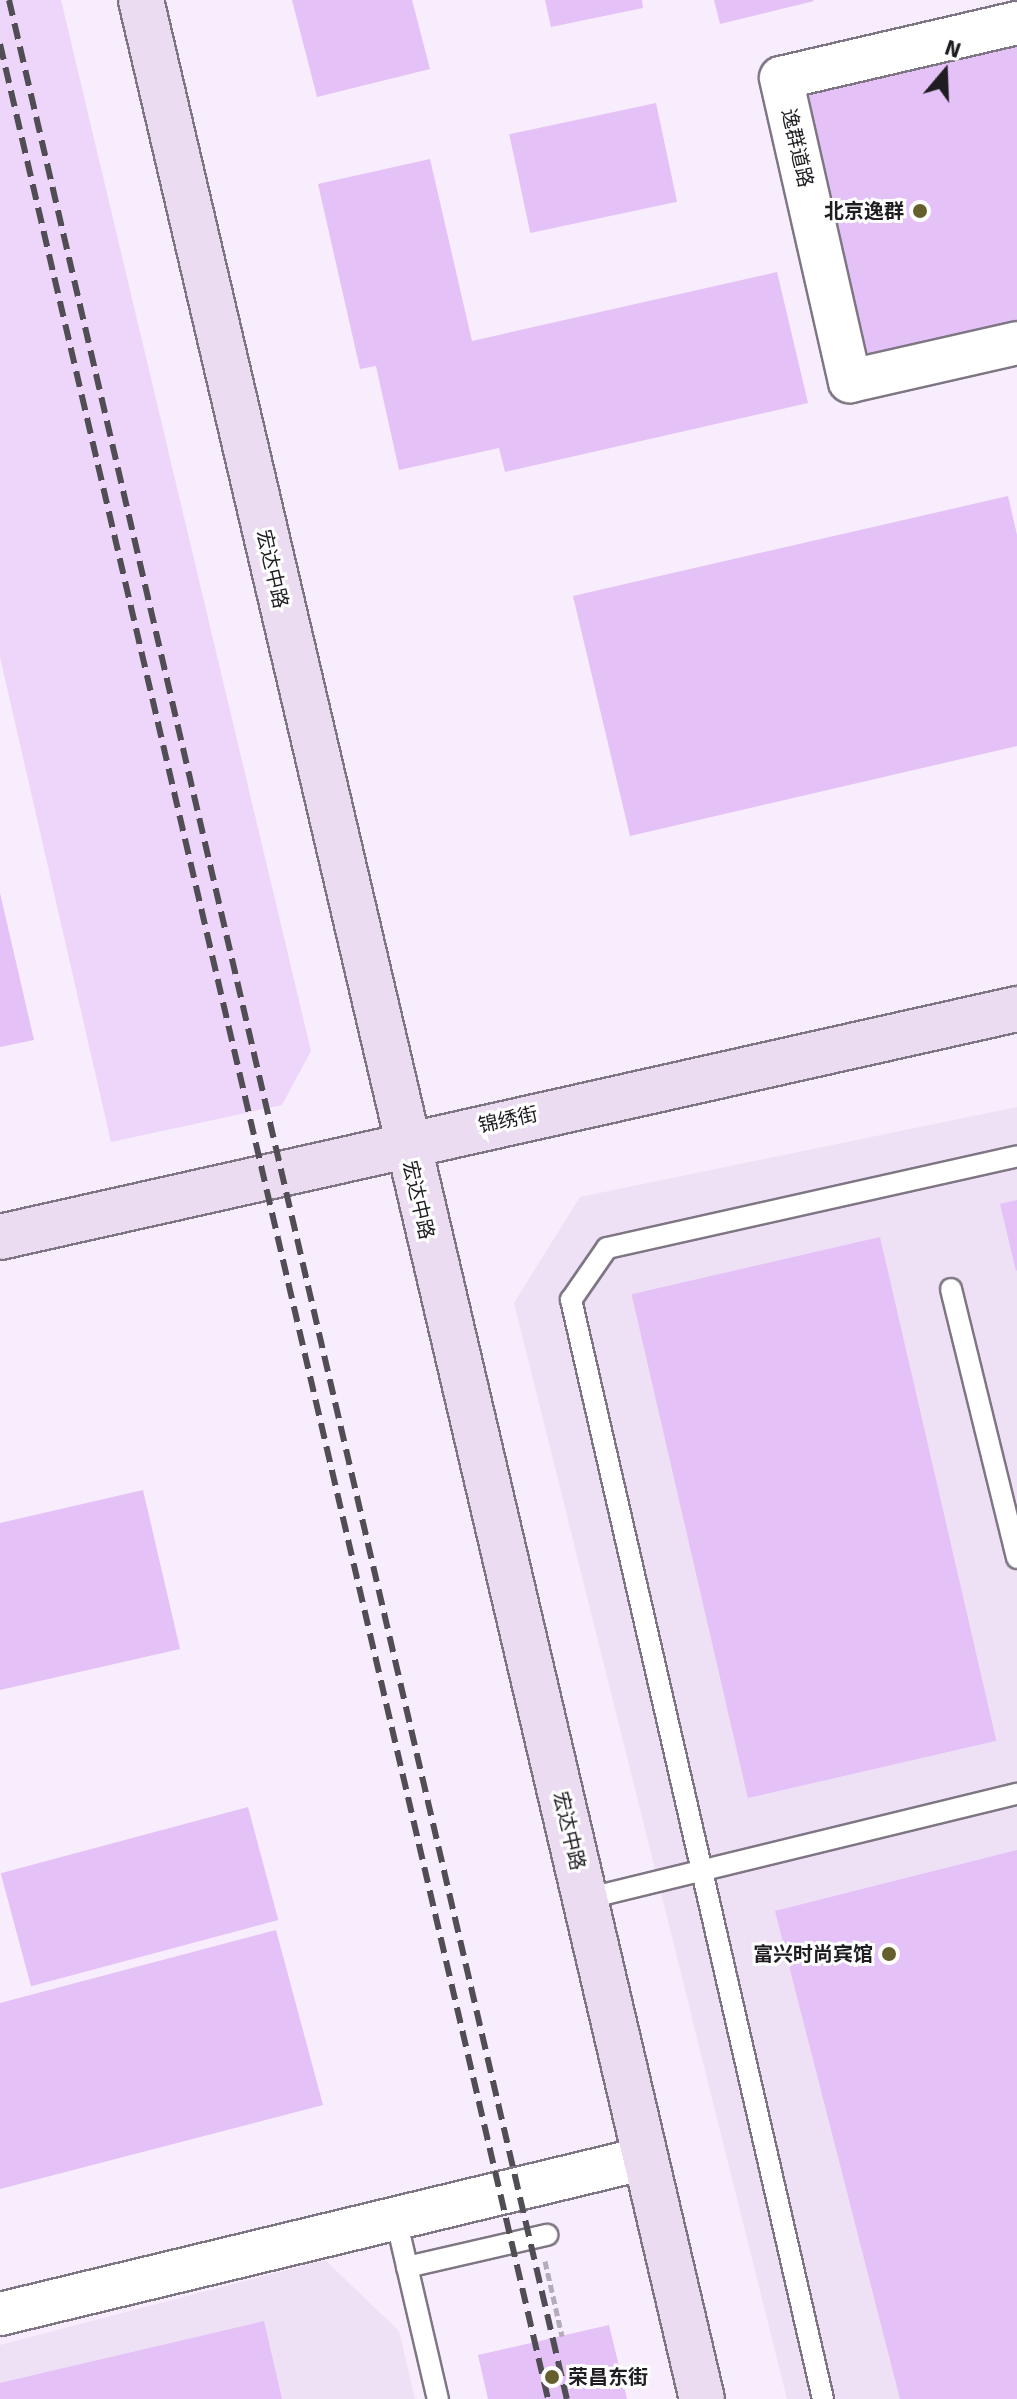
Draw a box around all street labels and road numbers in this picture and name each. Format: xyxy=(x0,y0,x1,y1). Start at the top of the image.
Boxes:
street label: 逸群道路 xyxy=(776,106,818,190)
street label: 宏达中路 xyxy=(251,527,293,611)
street label: 锦绣街 xyxy=(476,1102,540,1138)
street label: 宏达中路 xyxy=(397,1158,439,1242)
street label: 宏达中路 xyxy=(548,1789,590,1873)

